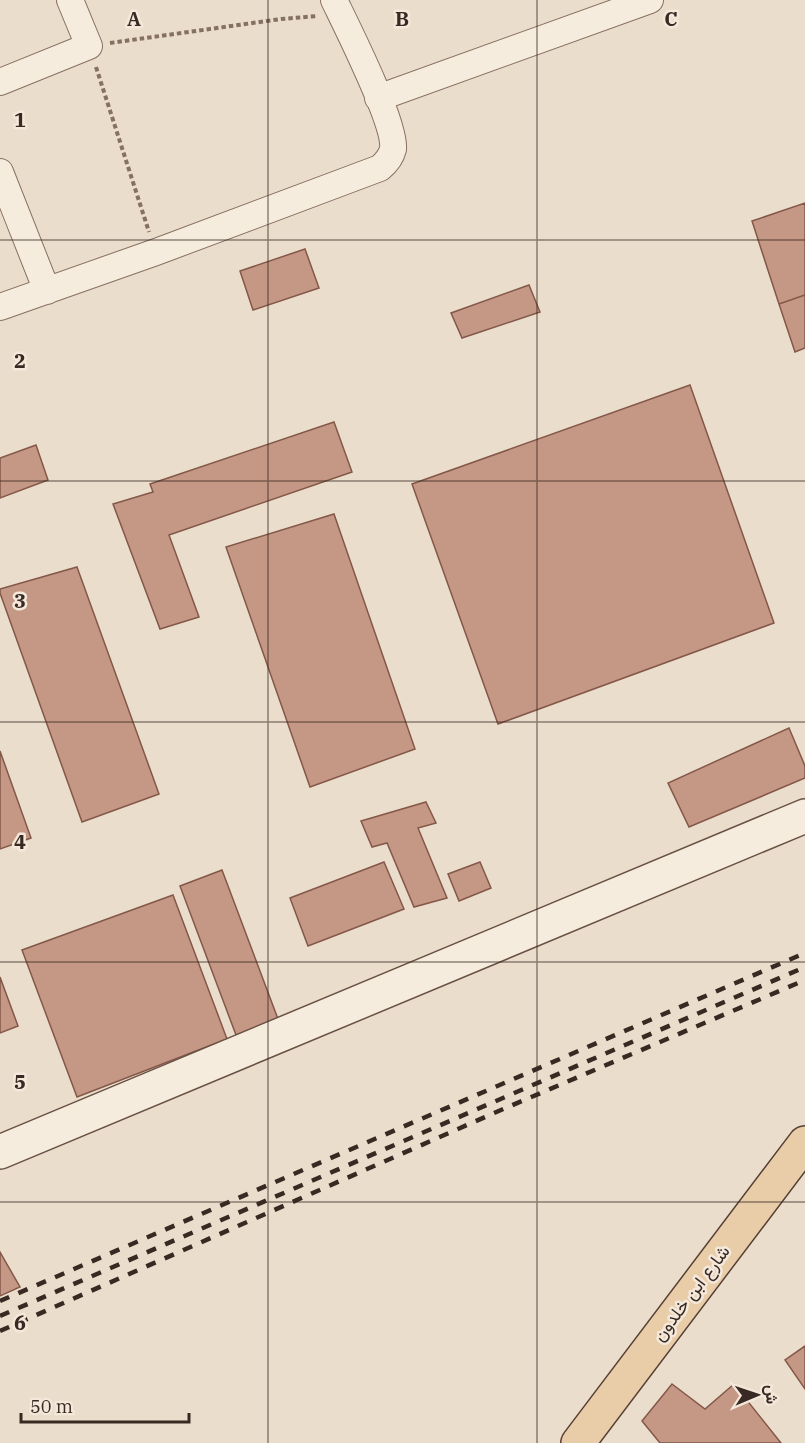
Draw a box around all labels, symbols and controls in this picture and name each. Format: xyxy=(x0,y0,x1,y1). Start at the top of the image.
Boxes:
text: A xyxy=(127,5,141,32)
text: B xyxy=(395,5,409,32)
text: C xyxy=(664,5,678,32)
text: 1 xyxy=(14,106,26,133)
text: 2 xyxy=(14,347,26,374)
text: 3 xyxy=(14,587,26,614)
text: 4 xyxy=(14,828,26,855)
text: 5 xyxy=(14,1068,26,1095)
street label: شارع ابن خلدون xyxy=(647,1240,735,1346)
text: 6 xyxy=(14,1309,26,1336)
north arrow xyxy=(727,1365,787,1425)
text: ش xyxy=(762,1385,782,1404)
scale bar xyxy=(21,1386,189,1424)
text: 50 m xyxy=(30,1395,73,1418)

